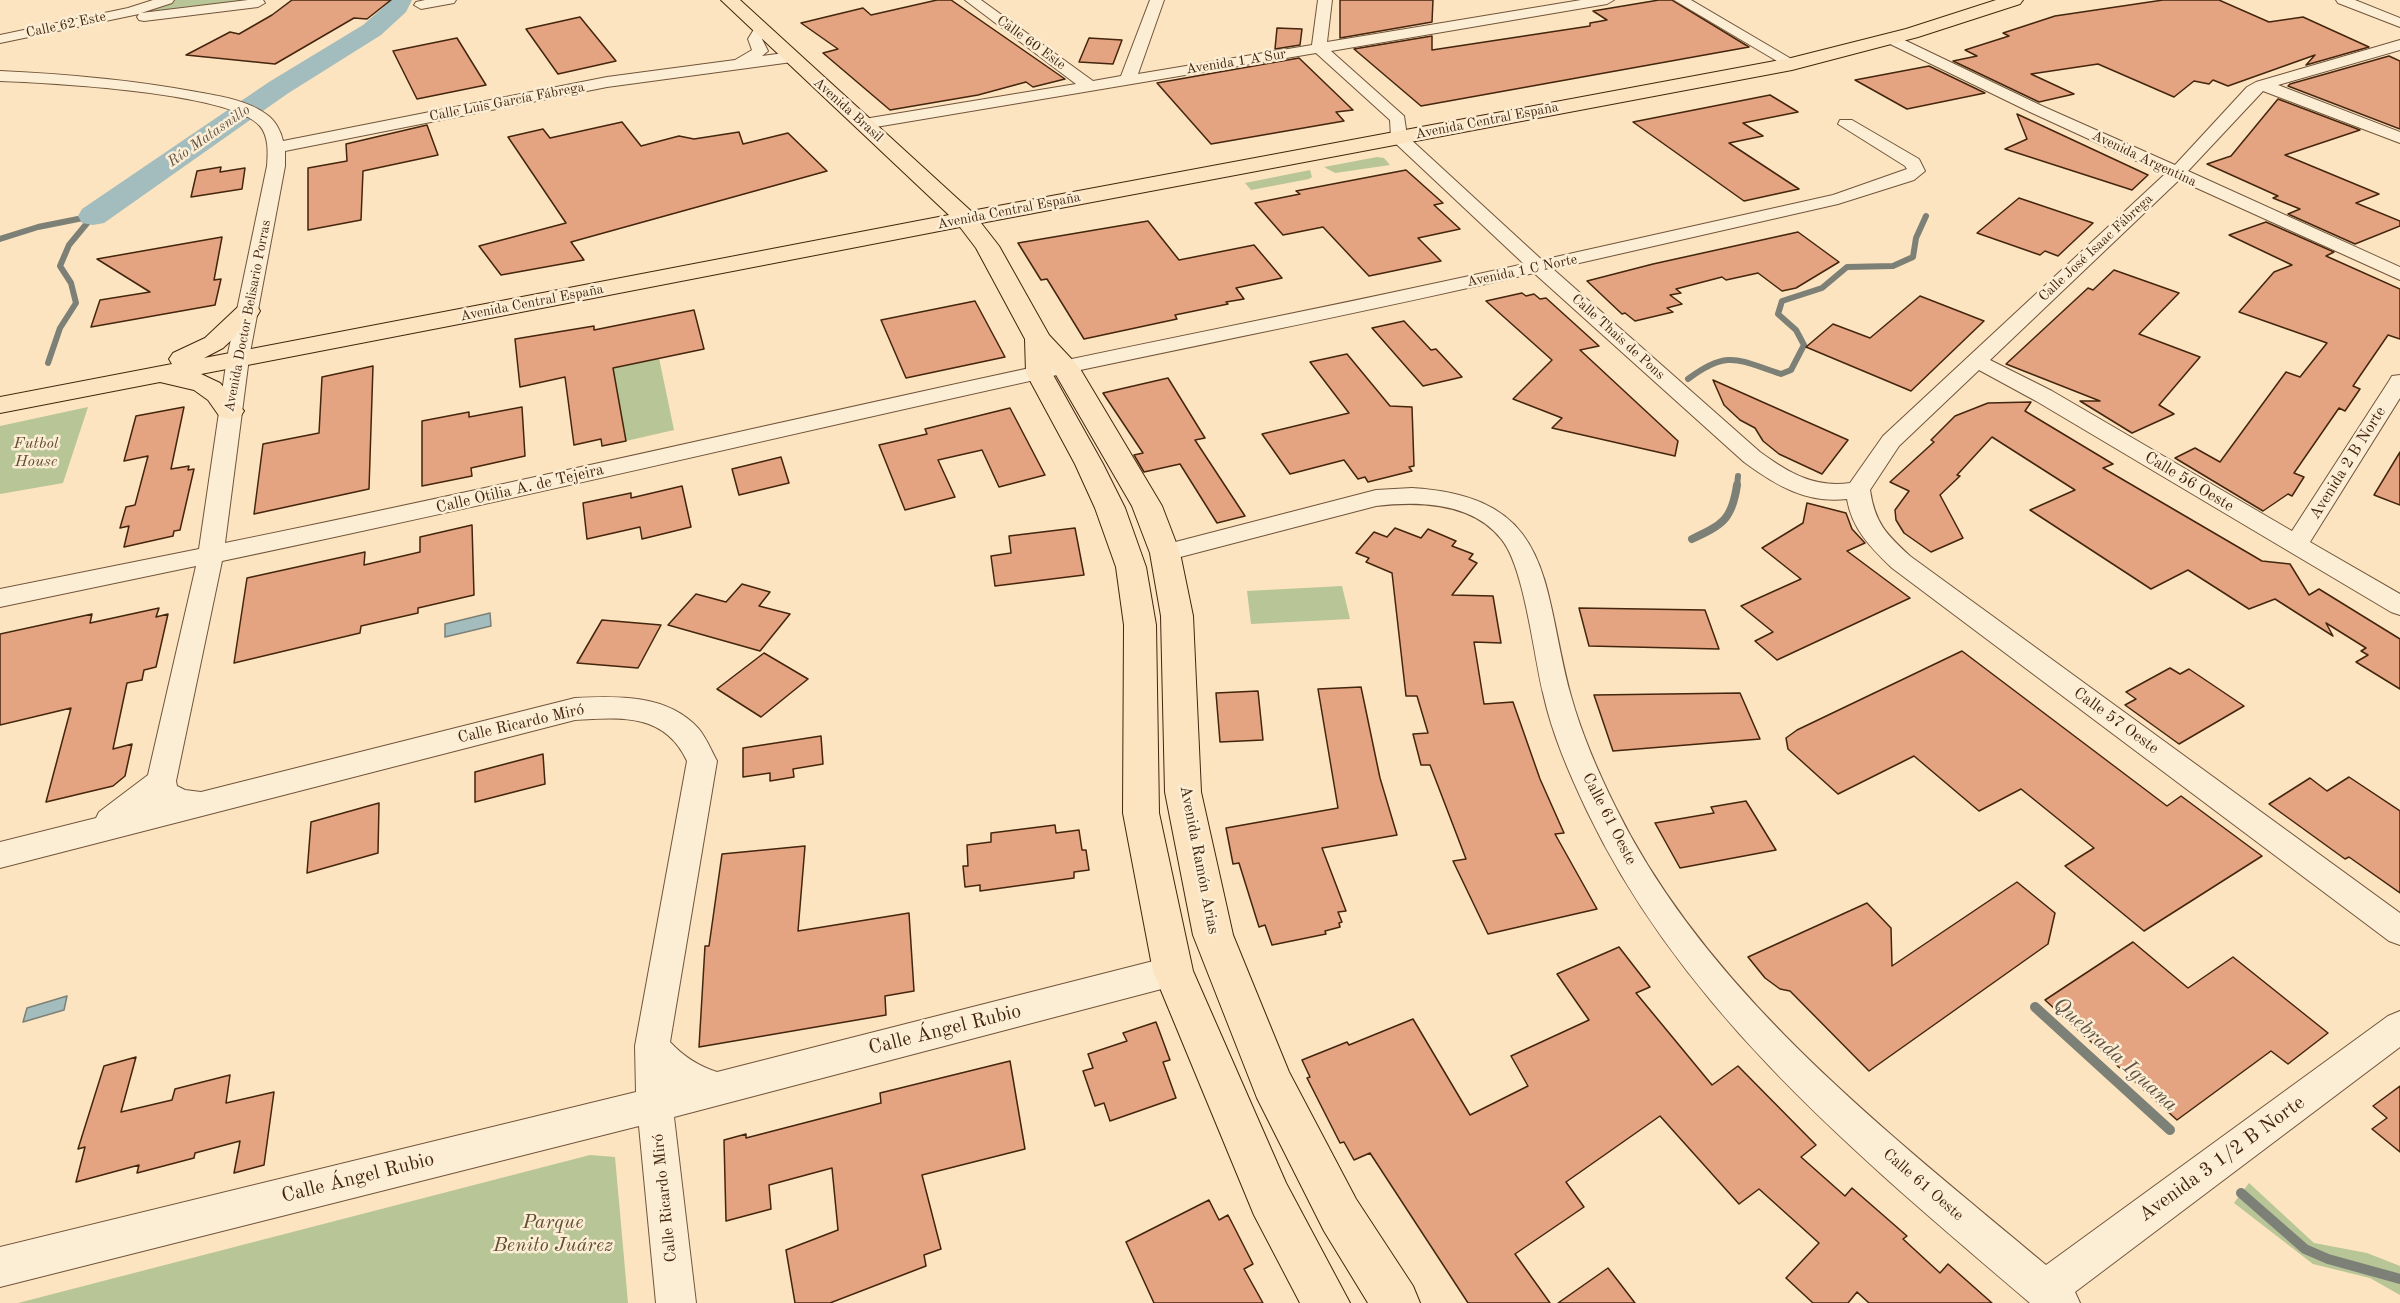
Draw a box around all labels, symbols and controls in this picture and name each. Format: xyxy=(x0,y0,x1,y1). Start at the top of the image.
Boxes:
street label: Calle 62 Este xyxy=(24,8,108,42)
street label: Calle 60 Este xyxy=(993,12,1069,74)
street label: Avenida 1 A Sur xyxy=(1185,46,1287,78)
street label: Avenida Brasil xyxy=(810,74,886,146)
street label: Calle Luis García Fábrega xyxy=(428,79,586,125)
street label: Avenida Central España xyxy=(1414,99,1560,143)
water label: Río Matasnillo xyxy=(164,101,254,171)
street label: Avenida Argentina xyxy=(2089,127,2199,191)
street label: Avenida Central España xyxy=(936,189,1082,233)
street label: Calle José Isaac Fábrega xyxy=(2035,191,2157,305)
street label: Avenida Doctor Belisario Porras xyxy=(221,219,275,413)
street label: Avenida 1 C Norte xyxy=(1465,251,1579,291)
street label: Avenida Central España xyxy=(459,281,605,325)
street label: Calle Thais de Pons xyxy=(1568,291,1668,383)
street label: Avenida 2 B Norte xyxy=(2306,403,2390,523)
park label: Futbol House xyxy=(14,434,58,472)
street label: Calle 56 Oeste xyxy=(2141,448,2237,516)
street label: Calle Otilia A. de Tejeira xyxy=(434,460,606,518)
street label: Calle 57 Oeste xyxy=(2070,684,2162,758)
street label: Calle Ricardo Miró xyxy=(456,700,586,748)
street label: Calle 61 Oeste xyxy=(1578,770,1640,868)
street label: Avenida Ramón Arias xyxy=(1175,784,1223,936)
water label: Quebrada Iguana xyxy=(2047,992,2183,1118)
street label: Calle Ángel Rubio xyxy=(866,999,1024,1061)
street label: Avenida 3 1/2 B Norte xyxy=(2134,1091,2310,1227)
street label: Calle Ricardo Miró xyxy=(649,1133,681,1263)
street label: Calle 61 Oeste xyxy=(1879,1145,1967,1225)
street label: Calle Ángel Rubio xyxy=(279,1147,437,1209)
park label: Parque Benito Juárez xyxy=(493,1211,613,1258)

